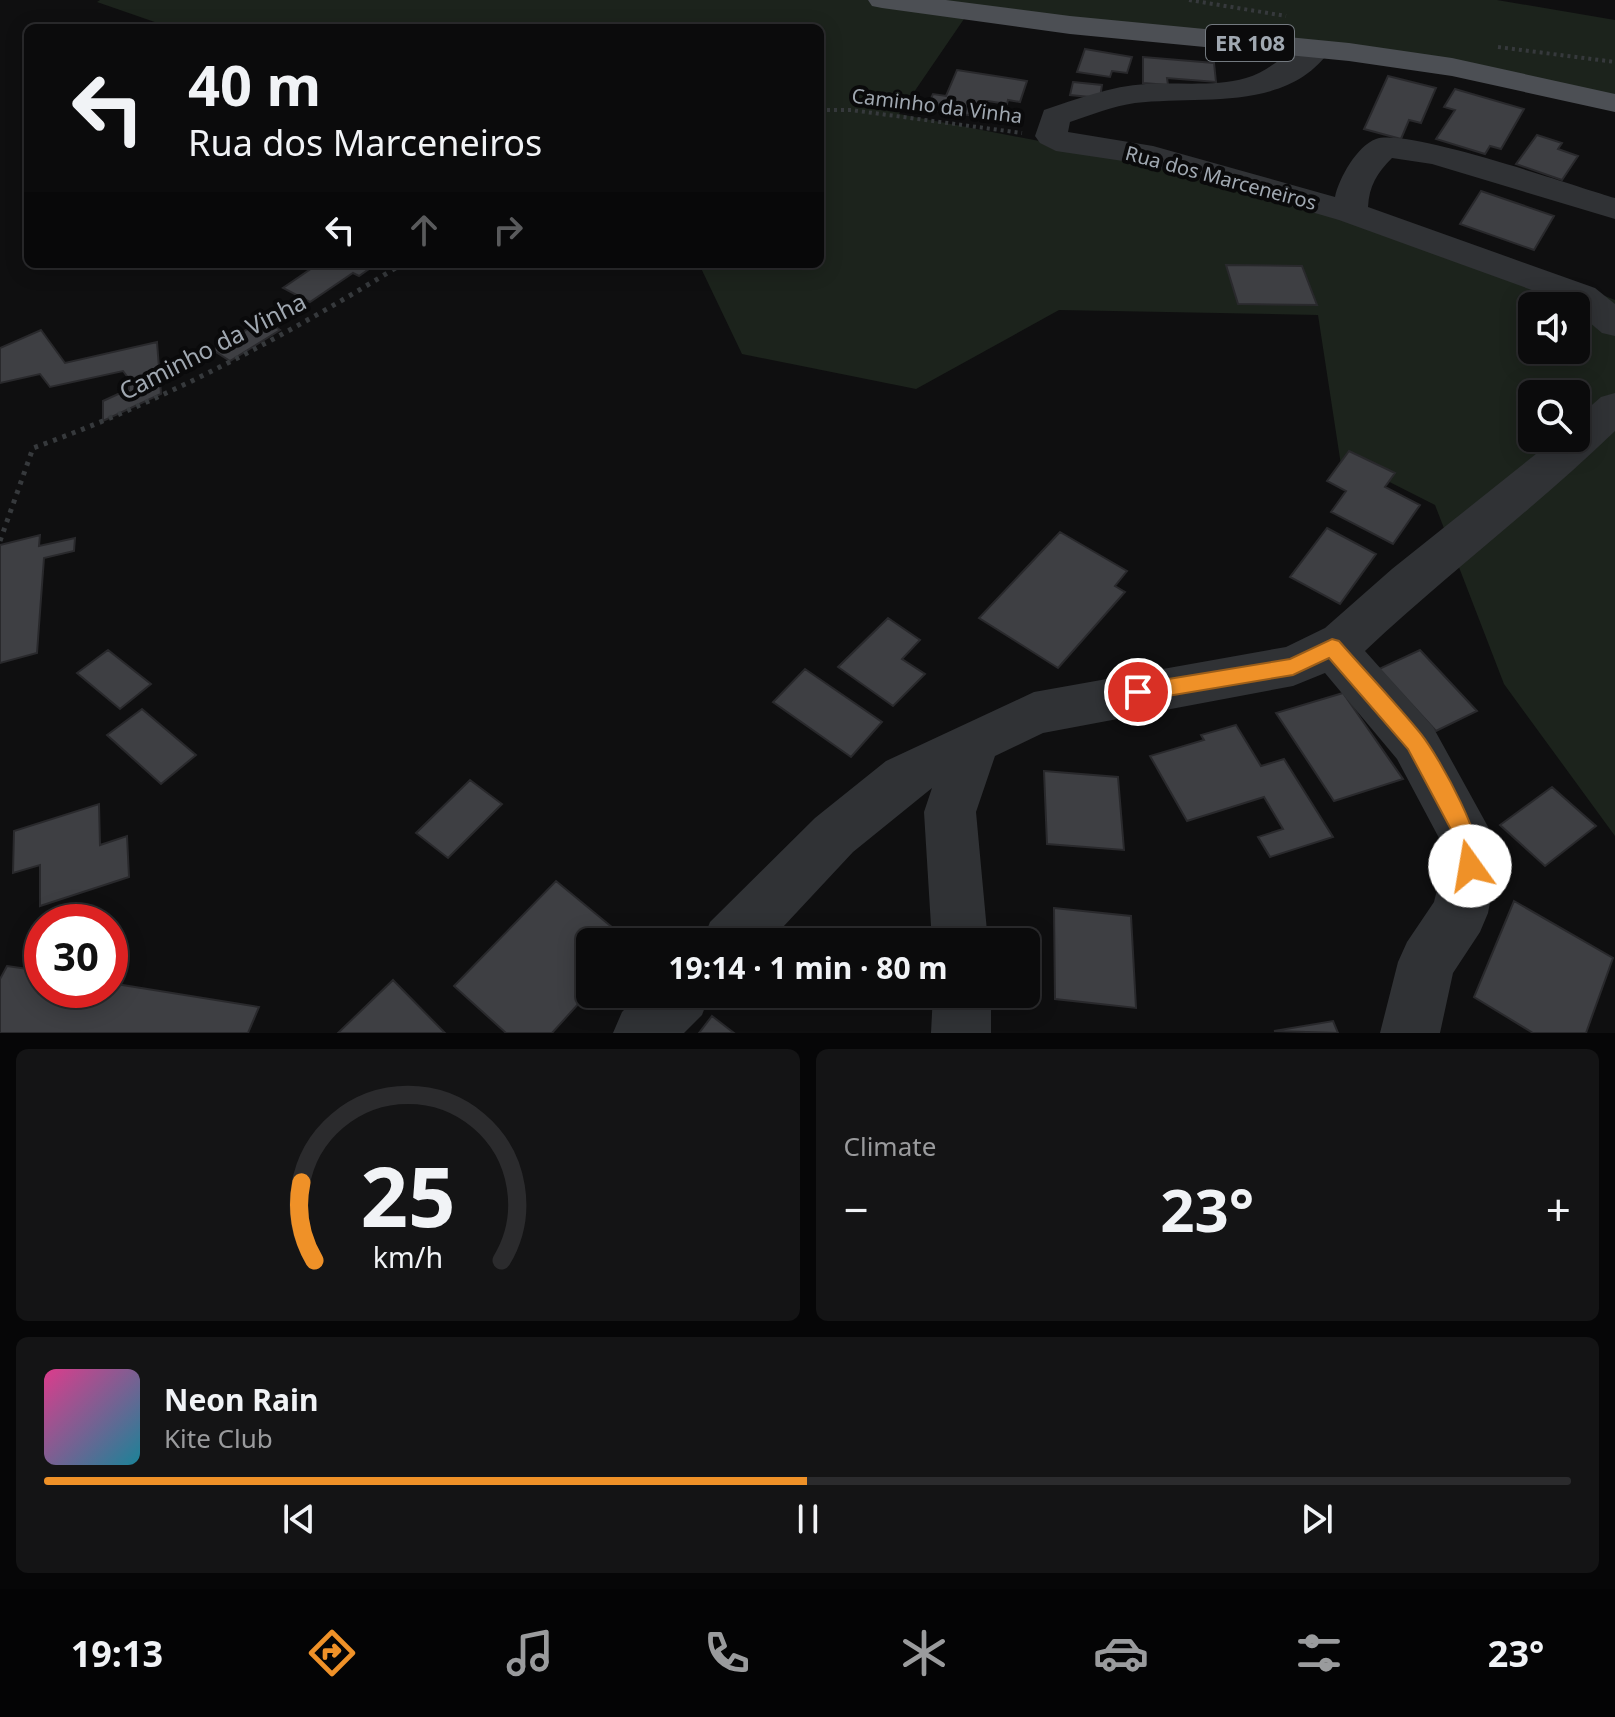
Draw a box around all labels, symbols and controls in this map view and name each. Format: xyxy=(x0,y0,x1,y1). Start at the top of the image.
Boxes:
road number: ER 108 xyxy=(1206,25,1294,61)
text: 40 m xyxy=(188,46,321,122)
icon: left xyxy=(56,56,160,160)
street label: Caminho da Vinha xyxy=(850,82,1024,129)
text: Rua dos Marceneiros xyxy=(188,118,542,167)
street label: Rua dos Marceneiros xyxy=(1123,139,1320,216)
icon: left xyxy=(318,208,362,252)
icon: ahead xyxy=(402,208,446,252)
icon: right xyxy=(486,208,530,252)
street label: Caminho da Vinha xyxy=(113,284,312,407)
map controls xyxy=(1518,292,1590,452)
button: sound xyxy=(1518,292,1590,364)
button: search xyxy=(1518,380,1590,452)
pin xyxy=(1104,658,1172,726)
icon: arrive xyxy=(1116,670,1160,714)
position arrow xyxy=(1428,824,1512,908)
speed limit sign: 30 xyxy=(24,904,128,1008)
text: 19:14 · 1 min · 80 m xyxy=(668,947,948,988)
text: Climate xyxy=(844,1128,936,1164)
text: 25 xyxy=(360,1138,455,1251)
text: 23° xyxy=(1160,1168,1254,1250)
text: − xyxy=(844,1179,869,1239)
text: + xyxy=(1546,1179,1571,1239)
text: km/h xyxy=(373,1237,443,1276)
text: Neon Rain xyxy=(164,1379,318,1420)
text: Kite Club xyxy=(164,1420,273,1456)
icon: previous xyxy=(277,1497,321,1541)
icon: pause xyxy=(786,1497,830,1541)
icon: next xyxy=(1295,1497,1339,1541)
icon: directions xyxy=(304,1625,360,1681)
icon: music xyxy=(502,1625,558,1681)
icon: phone xyxy=(699,1625,755,1681)
icon: climate xyxy=(896,1625,952,1681)
icon: car xyxy=(1093,1625,1149,1681)
icon: filters xyxy=(1291,1625,1347,1681)
text: 19:13 xyxy=(71,1629,163,1678)
text: 23° xyxy=(1488,1629,1544,1678)

